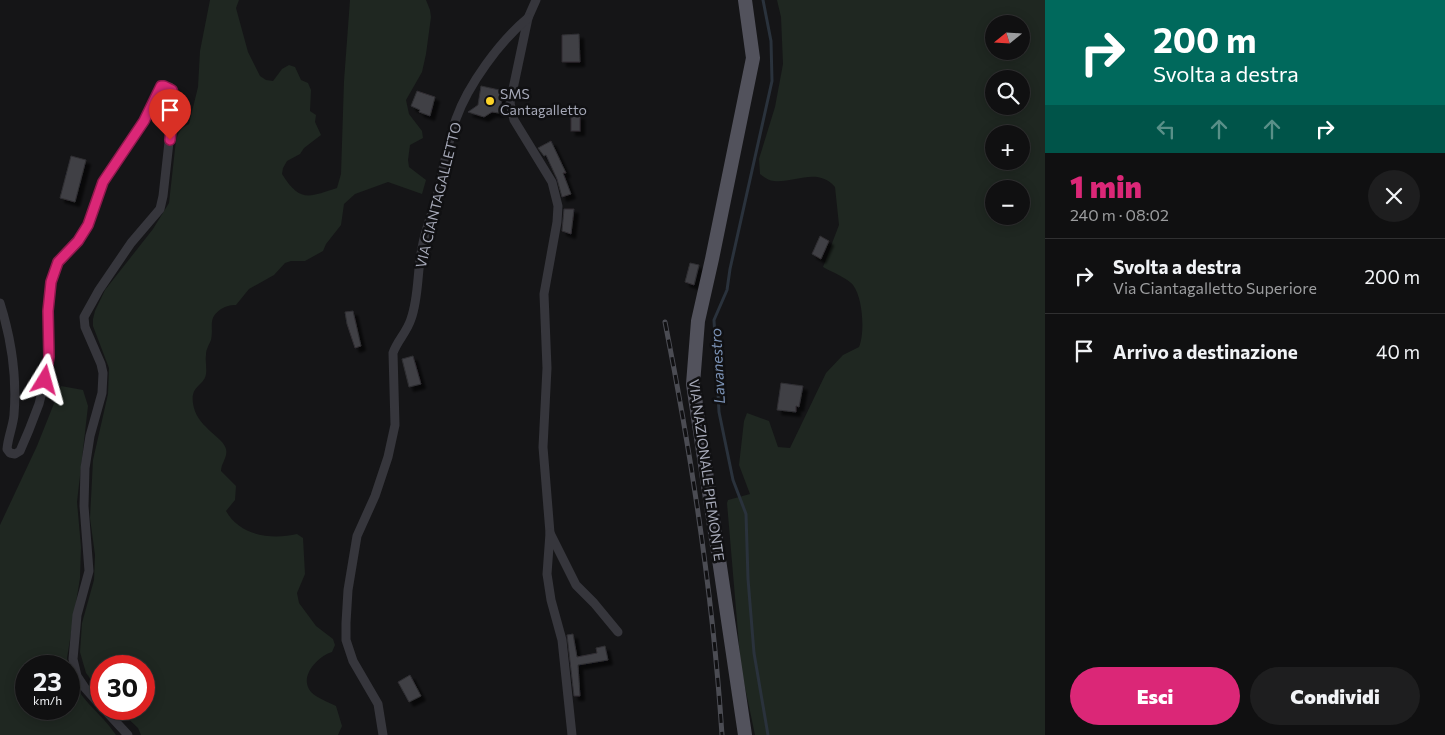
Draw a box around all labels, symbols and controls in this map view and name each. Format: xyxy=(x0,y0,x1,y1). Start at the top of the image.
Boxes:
north arrow xyxy=(985,15,1030,60)
map controls xyxy=(985,15,1030,225)
text: 200 m xyxy=(1153,17,1256,60)
icon: right xyxy=(1070,20,1135,85)
text: Svolta a destra xyxy=(1153,60,1299,87)
button: search xyxy=(985,70,1030,115)
place label: SMS Cantagalletto xyxy=(500,85,587,118)
pin xyxy=(149,89,191,140)
marker: SMS Cantagalletto xyxy=(484,95,496,107)
icon: arrive xyxy=(156,96,184,124)
icon: left xyxy=(1152,115,1180,143)
icon: ahead xyxy=(1205,115,1233,143)
icon: ahead xyxy=(1258,115,1286,143)
icon: right xyxy=(1311,115,1339,143)
street label: VIA CIANTAGALLETTO xyxy=(412,120,464,270)
button: + xyxy=(985,125,1030,170)
text: 1 min xyxy=(1070,167,1142,204)
button: close xyxy=(1368,170,1420,222)
button: − xyxy=(985,180,1030,225)
text: 240 m · 08:02 xyxy=(1070,205,1169,224)
text: Svolta a destra xyxy=(1113,255,1241,278)
icon: right xyxy=(1070,262,1098,290)
text: 200 m xyxy=(1365,265,1420,288)
text: Via Ciantagalletto Superiore xyxy=(1113,278,1317,297)
water label: Lavanestro xyxy=(706,328,728,404)
icon: arrive xyxy=(1070,337,1098,365)
text: Arrivo a destinazione xyxy=(1113,340,1298,363)
text: 40 m xyxy=(1376,340,1420,363)
position arrow xyxy=(18,353,70,405)
street label: VIA NAZIONALE PIEMONTE xyxy=(686,378,728,562)
speed limit sign: 30 xyxy=(90,655,155,720)
text: 23 xyxy=(33,666,62,696)
button: Esci xyxy=(1070,667,1240,725)
button: Condividi xyxy=(1250,667,1420,725)
text: km/h xyxy=(33,693,62,707)

